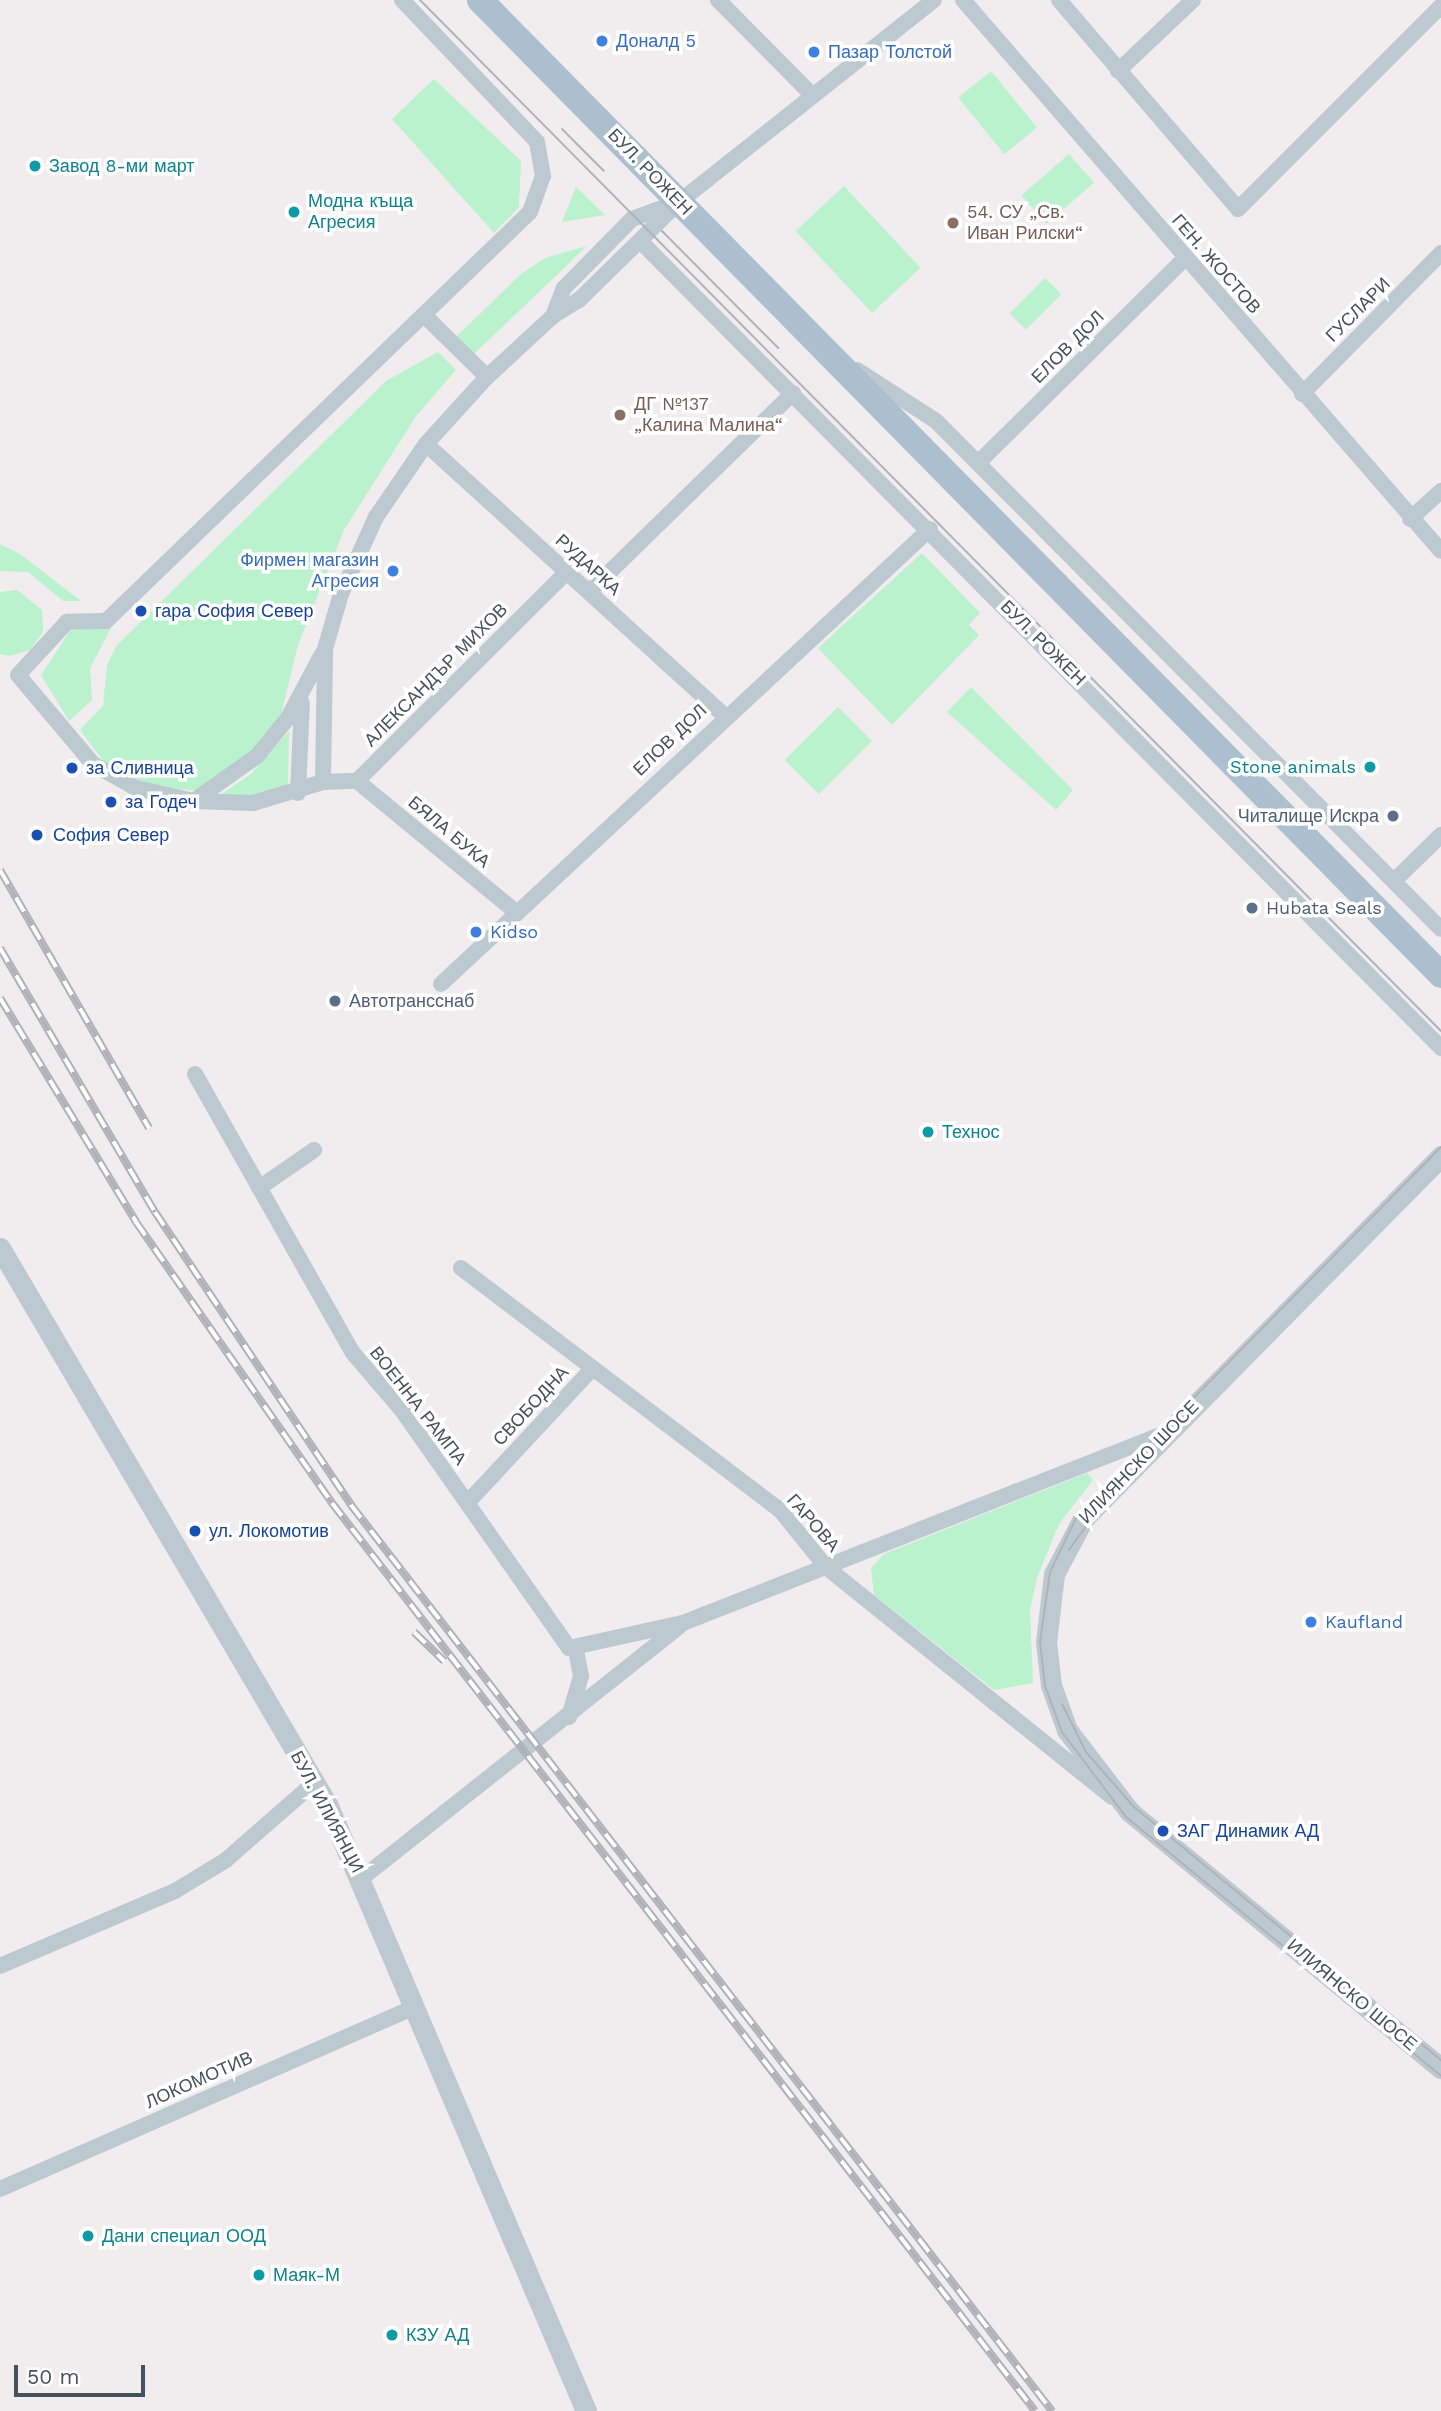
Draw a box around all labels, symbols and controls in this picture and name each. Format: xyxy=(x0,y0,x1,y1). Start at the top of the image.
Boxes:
place label: Доналд 5 xyxy=(616,30,696,52)
marker: Доналд 5 xyxy=(594,33,610,49)
place label: Пазар Толстой xyxy=(828,41,952,63)
marker: Пазар Толстой xyxy=(806,44,822,60)
street label: БУЛ. РОЖЕН xyxy=(603,124,697,220)
place label: Завод 8-ми март xyxy=(49,155,195,177)
marker: Завод 8-ми март xyxy=(27,158,43,174)
place label: Модна къща Агресия xyxy=(308,191,413,234)
place label: 54. СУ „Св. Иван Рилски“ xyxy=(967,202,1083,244)
marker: Модна къща Агресия xyxy=(286,204,302,220)
street label: ГЕН. ЖОСТОВ xyxy=(1167,210,1265,318)
marker: 54. СУ „Св. Иван Рилски“ xyxy=(945,215,961,231)
street label: ГУСЛАРИ xyxy=(1321,273,1395,347)
street label: ЕЛОВ ДОЛ xyxy=(1027,306,1109,388)
place label: ДГ №137 „Калина Малина“ xyxy=(634,394,783,436)
marker: ДГ №137 „Калина Малина“ xyxy=(612,407,628,423)
street label: РУДАРКА xyxy=(551,530,625,600)
place label: Фирмен магазин Агресия xyxy=(240,550,379,592)
marker: Фирмен магазин Агресия xyxy=(385,563,401,579)
street label: БУЛ. РОЖЕН xyxy=(996,596,1090,690)
street label: АЛЕКСАНДЪР МИХОВ xyxy=(360,599,512,751)
place label: гара София Север xyxy=(155,600,313,622)
marker: гара София Север xyxy=(133,603,149,619)
street label: ЕЛОВ ДОЛ xyxy=(629,700,711,780)
place label: Stone animals xyxy=(1230,756,1356,778)
place label: за Сливница xyxy=(86,757,194,779)
marker: Stone animals xyxy=(1362,759,1378,775)
marker: за Сливница xyxy=(64,760,80,776)
place label: за Годеч xyxy=(125,791,197,813)
street label: БЯЛА БУКА xyxy=(404,792,494,872)
marker: за Годеч xyxy=(103,794,119,810)
place label: Читалище Искра xyxy=(1238,805,1379,827)
marker: Читалище Искра xyxy=(1385,808,1401,824)
place label: София Север xyxy=(53,824,169,846)
marker: София Север xyxy=(27,825,47,845)
place label: Hubata Seals xyxy=(1266,897,1382,919)
marker: Hubata Seals xyxy=(1244,900,1260,916)
place label: Kidso xyxy=(490,921,538,943)
marker: Kidso xyxy=(468,924,484,940)
place label: Автотрансснаб xyxy=(349,990,474,1012)
marker: Автотрансснаб xyxy=(327,993,343,1009)
place label: Технос xyxy=(942,1121,1000,1143)
marker: Технос xyxy=(920,1124,936,1140)
street label: ВОЕННА РАМПА xyxy=(365,1342,471,1470)
street label: СВОБОДНА xyxy=(489,1362,573,1450)
street label: ИЛИЯНСКО ШОСЕ xyxy=(1075,1396,1203,1528)
street label: ГАРОВА xyxy=(782,1490,844,1556)
place label: ул. Локомотив xyxy=(209,1520,329,1542)
marker: ул. Локомотив xyxy=(187,1523,203,1539)
place label: Kaufland xyxy=(1325,1611,1403,1633)
marker: Kaufland xyxy=(1303,1614,1319,1630)
street label: БУЛ. ИЛИЯНЦИ xyxy=(286,1747,368,1877)
place label: ЗАГ Динамик АД xyxy=(1177,1820,1319,1842)
marker: ЗАГ Динамик АД xyxy=(1155,1823,1171,1839)
street label: ИЛИЯНСКО ШОСЕ xyxy=(1283,1934,1421,2056)
street label: ЛОКОМОТИВ xyxy=(142,2047,256,2113)
place label: Дани специал ООД xyxy=(102,2225,266,2247)
marker: Дани специал ООД xyxy=(80,2228,96,2244)
place label: Маяк-М xyxy=(273,2264,340,2286)
marker: Маяк-М xyxy=(251,2267,267,2283)
place label: КЗУ АД xyxy=(406,2324,469,2346)
marker: КЗУ АД xyxy=(384,2327,400,2343)
scale bar xyxy=(18,2352,149,2396)
text: 50 m xyxy=(27,2364,79,2389)

